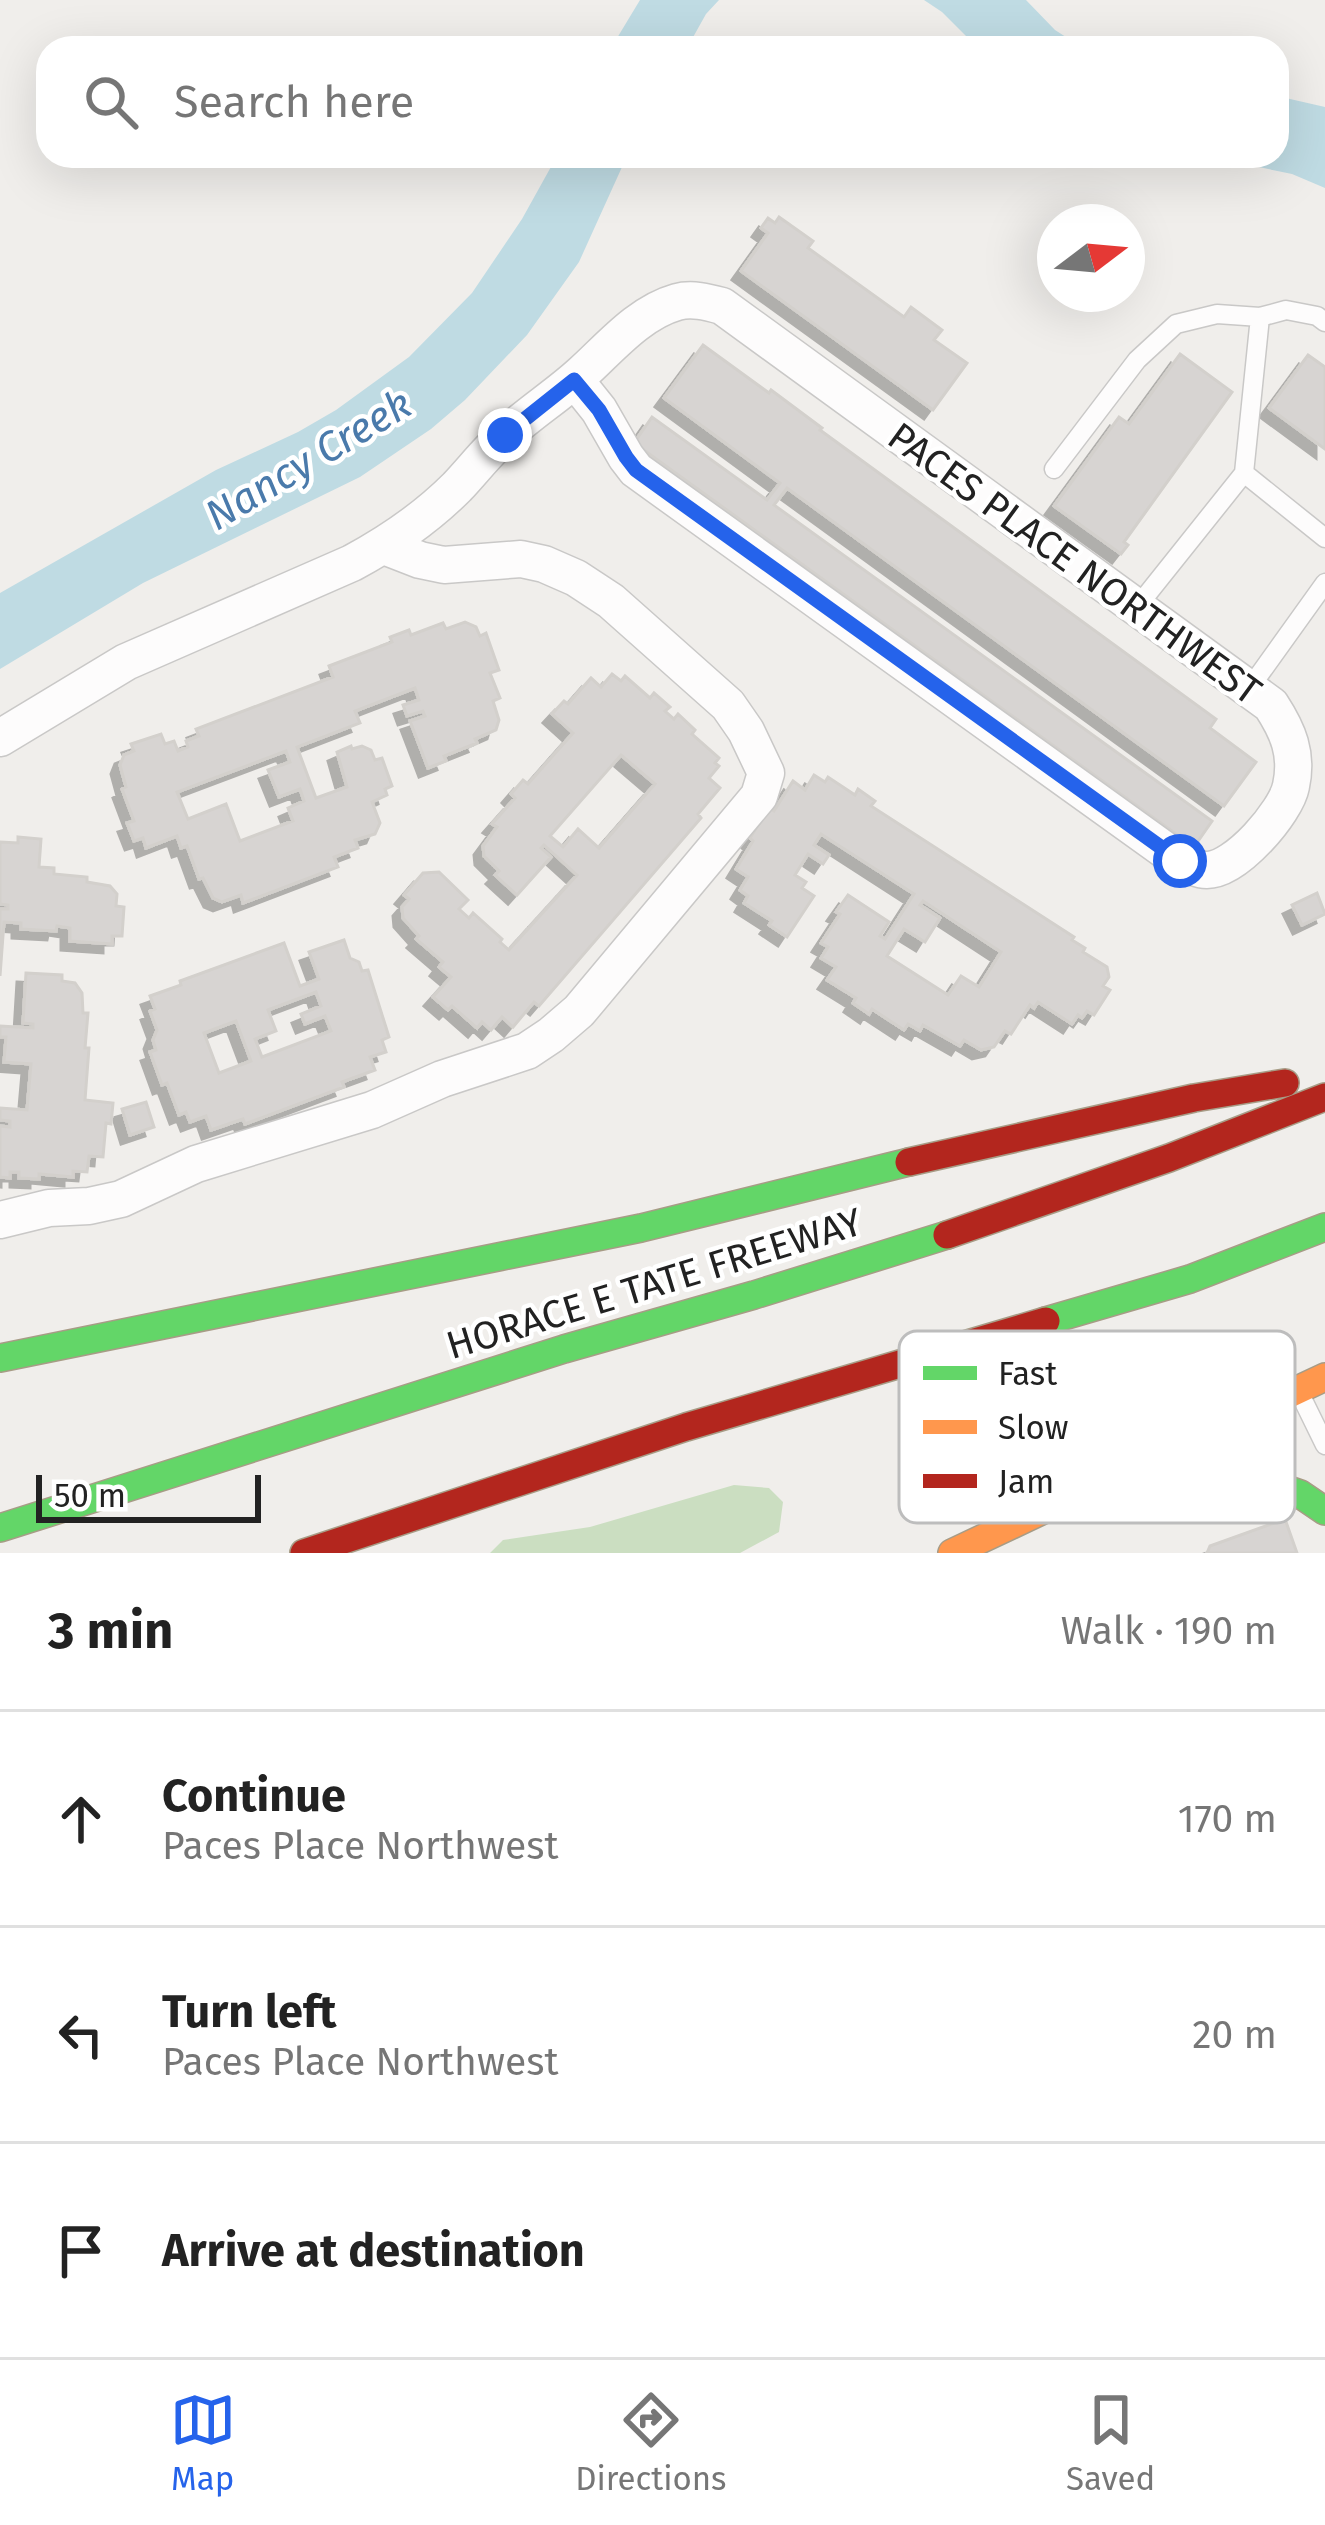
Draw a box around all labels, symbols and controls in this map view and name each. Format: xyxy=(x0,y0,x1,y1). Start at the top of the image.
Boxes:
search box xyxy=(36,36,1289,168)
icon: search xyxy=(78,69,144,135)
text: Search here xyxy=(174,75,414,129)
north arrow xyxy=(1037,204,1145,312)
water label: Nancy Creek xyxy=(196,379,421,541)
route end xyxy=(478,408,532,462)
street label: PACES PLACE NORTHWEST xyxy=(879,413,1270,715)
route start xyxy=(1153,834,1207,888)
street label: HORACE E TATE FREEWAY xyxy=(441,1199,868,1369)
legend xyxy=(899,1331,1295,1523)
text: Fast xyxy=(998,1354,1057,1394)
text: Slow xyxy=(998,1408,1068,1448)
text: Jam xyxy=(998,1462,1054,1502)
scale bar xyxy=(36,1469,261,1522)
text: 50 m xyxy=(54,1476,126,1516)
text: 3 min xyxy=(48,1600,174,1662)
text: Walk · 190 m xyxy=(1061,1608,1277,1654)
text: Continue xyxy=(162,1769,346,1823)
icon: ahead xyxy=(48,1786,114,1852)
text: 170 m xyxy=(1178,1796,1277,1842)
text: Paces Place Northwest xyxy=(162,1823,558,1869)
text: Turn left xyxy=(162,1985,336,2039)
icon: left xyxy=(48,2002,114,2068)
text: 20 m xyxy=(1192,2012,1277,2058)
text: Paces Place Northwest xyxy=(162,2039,558,2085)
icon: arrive xyxy=(48,2218,114,2284)
text: Arrive at destination xyxy=(162,2224,585,2278)
tab: Map xyxy=(170,2387,236,2499)
tab: Directions xyxy=(575,2387,727,2499)
tab: Saved xyxy=(1066,2387,1155,2499)

